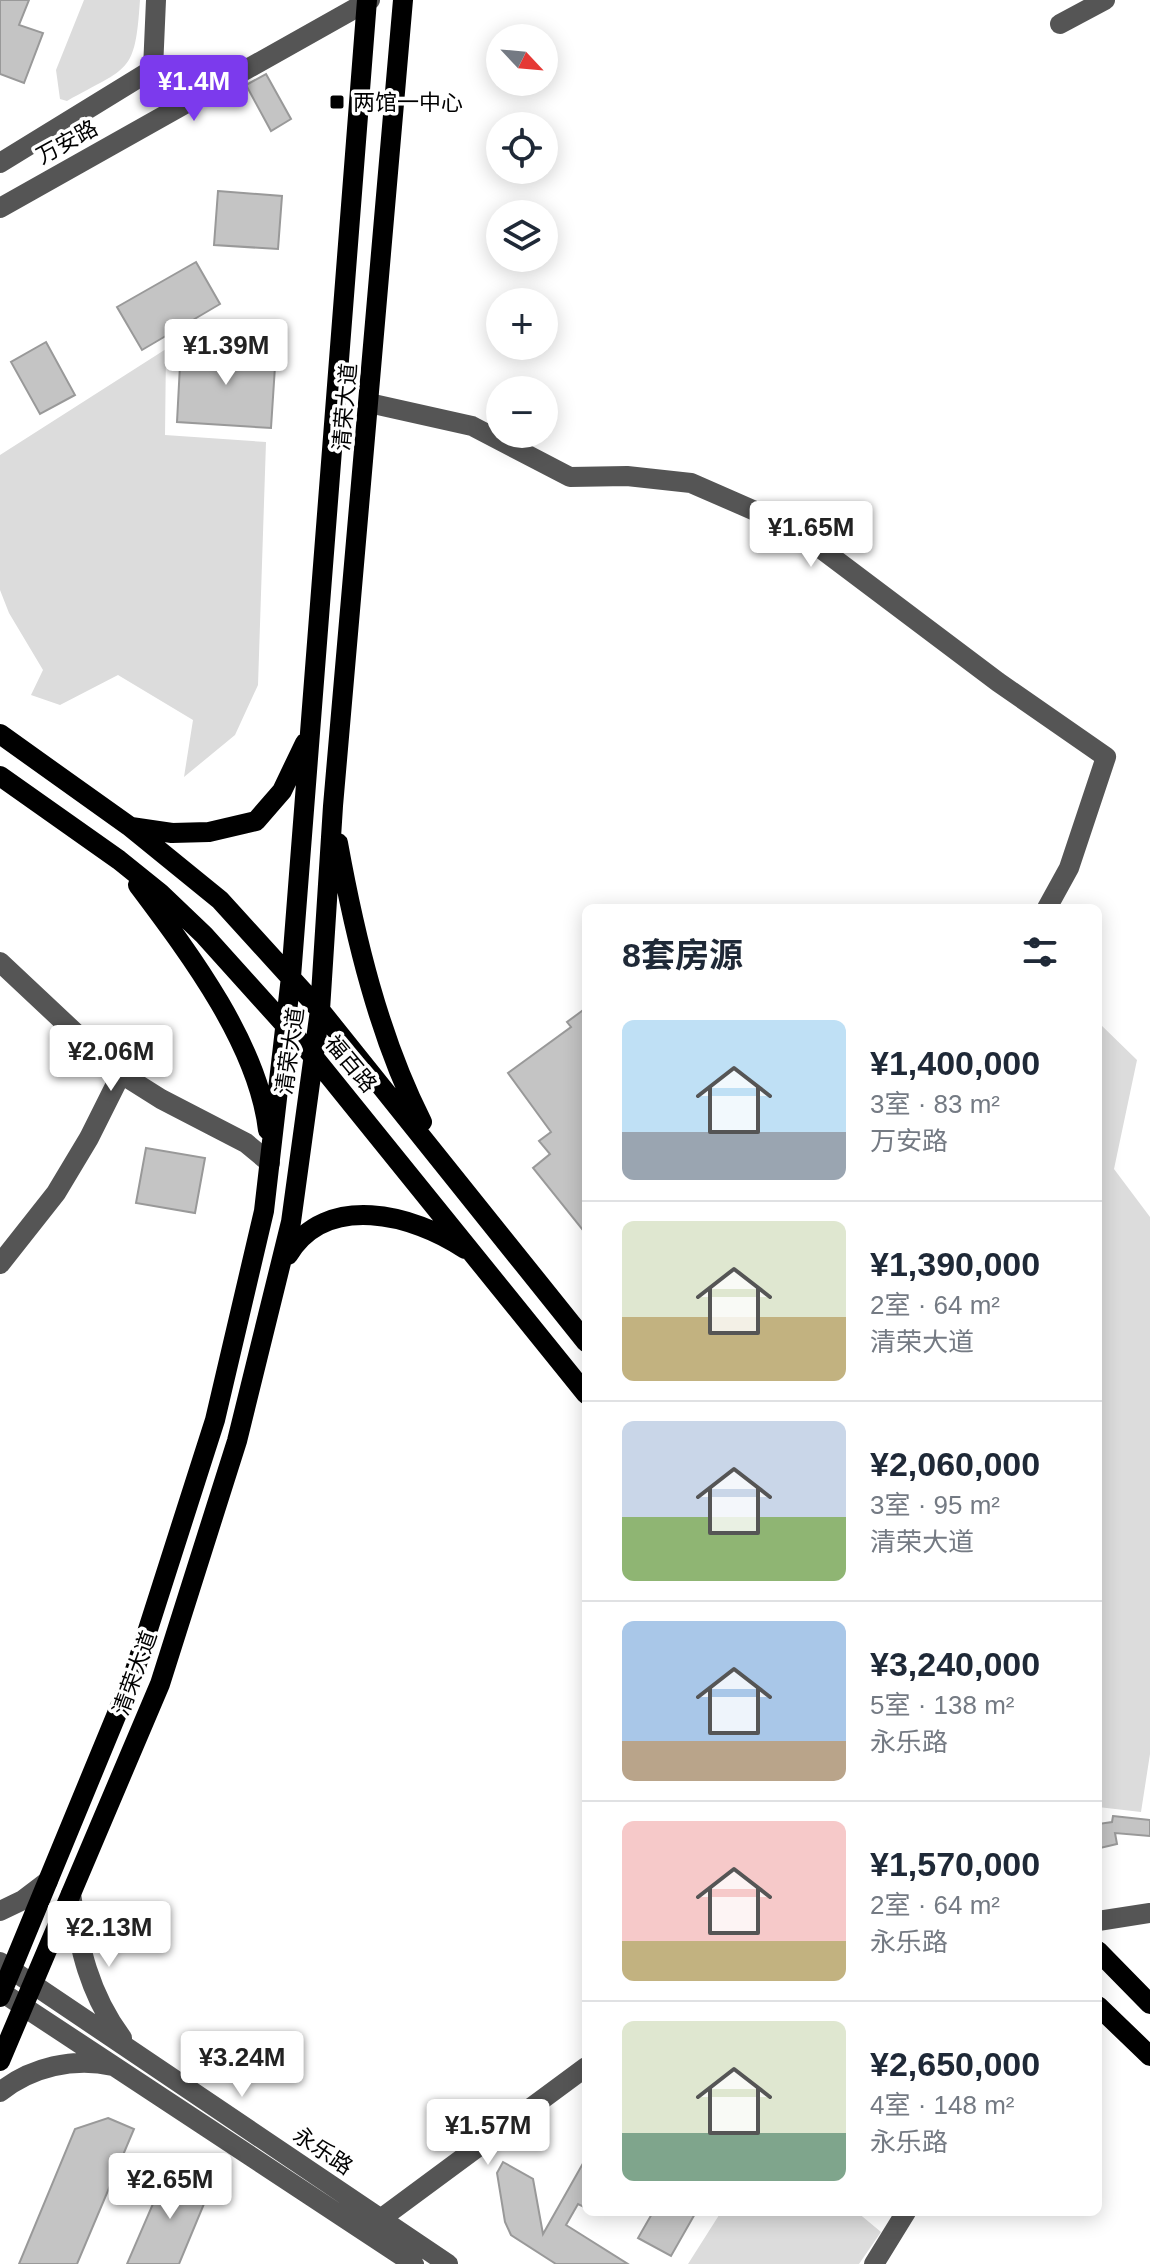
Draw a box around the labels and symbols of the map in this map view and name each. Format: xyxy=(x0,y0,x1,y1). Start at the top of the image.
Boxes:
north arrow xyxy=(486,24,558,96)
pin: ¥1.4M xyxy=(138,55,250,123)
place label: 两馆一中心 xyxy=(353,90,463,115)
marker: 两馆一中心 xyxy=(328,93,346,111)
street label: 万安路 xyxy=(32,115,102,169)
pin: ¥1.39M xyxy=(161,319,291,387)
street label: 清荣大道 xyxy=(329,362,361,452)
pin: ¥1.65M xyxy=(746,501,876,569)
street label: 清荣大道 xyxy=(271,1006,309,1096)
pin: ¥2.06M xyxy=(46,1025,176,1093)
street label: 福百路 xyxy=(320,1031,382,1097)
street label: 清荣大道 xyxy=(108,1627,162,1719)
pin: ¥2.13M xyxy=(44,1901,174,1969)
pin: ¥3.24M xyxy=(177,2031,307,2099)
pin: ¥1.57M xyxy=(423,2099,553,2167)
street label: 永乐路 xyxy=(289,2122,357,2180)
pin: ¥2.65M xyxy=(105,2153,235,2221)

